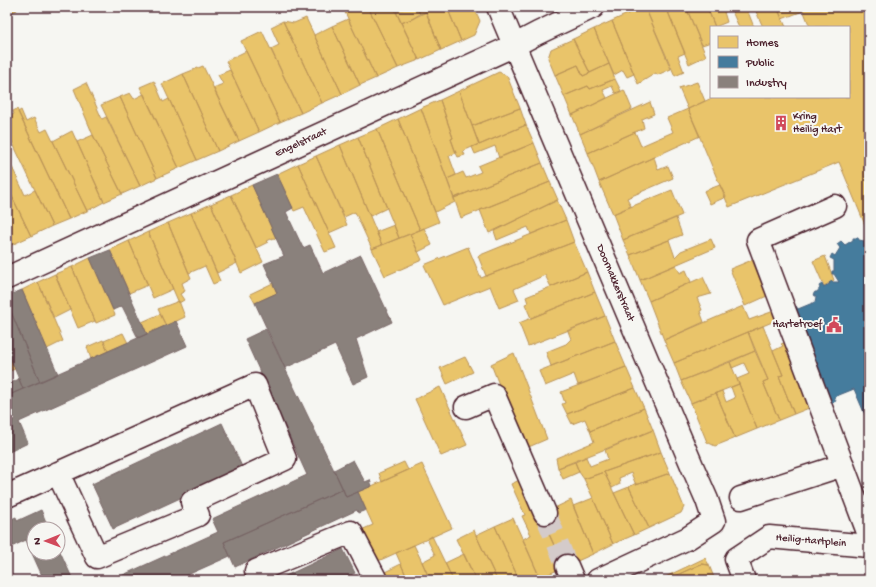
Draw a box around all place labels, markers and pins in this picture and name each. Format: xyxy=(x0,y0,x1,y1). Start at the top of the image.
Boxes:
place label: Kring Heilig Hart xyxy=(793,111,843,136)
building icon: Kring Heilig Hart xyxy=(772,114,790,132)
public building icon: Hartetroef xyxy=(825,316,843,334)
place label: Hartetroef xyxy=(772,318,824,331)

